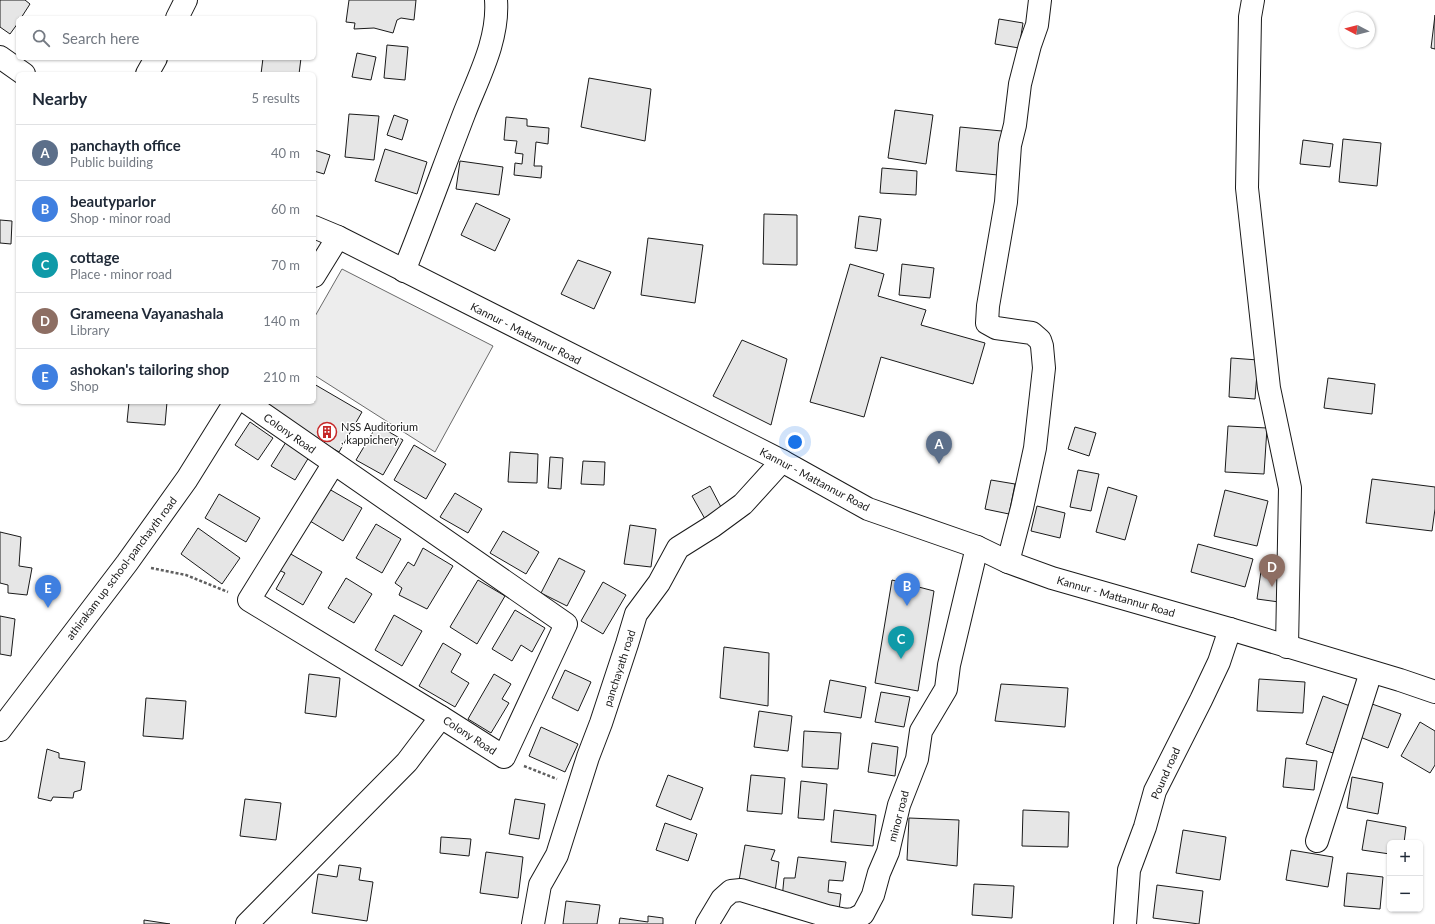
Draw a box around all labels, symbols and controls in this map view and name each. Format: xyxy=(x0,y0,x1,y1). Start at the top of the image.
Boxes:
north arrow xyxy=(1339,12,1375,48)
search box xyxy=(16,16,316,60)
icon: search xyxy=(30,27,52,49)
text: Search here xyxy=(62,29,139,47)
text: Nearby xyxy=(32,88,87,109)
text: 5 results xyxy=(252,90,300,106)
text: panchayth office xyxy=(70,136,181,154)
text: A xyxy=(40,145,50,161)
text: 40 m xyxy=(271,145,300,161)
text: Public building xyxy=(70,154,153,170)
text: beautyparlor xyxy=(70,192,156,210)
text: B xyxy=(41,201,49,217)
text: 60 m xyxy=(271,201,300,217)
text: Shop · minor road xyxy=(70,210,171,226)
text: cottage xyxy=(70,248,120,266)
text: C xyxy=(41,257,49,273)
text: 70 m xyxy=(271,257,300,273)
text: Place · minor road xyxy=(70,266,172,282)
street label: Kannur - Mattannur Road xyxy=(468,299,584,367)
text: Grameena Vayanashala xyxy=(70,304,224,322)
text: D xyxy=(40,313,50,329)
text: 140 m xyxy=(263,313,300,329)
text: Library xyxy=(70,322,110,338)
text: ashokan's tailoring shop xyxy=(70,360,229,378)
text: E xyxy=(41,369,49,385)
text: 210 m xyxy=(263,369,300,385)
text: Shop xyxy=(70,378,99,394)
street label: Colony Road xyxy=(261,410,319,456)
place label: NSS Auditorium , kappichery xyxy=(341,420,418,446)
building icon: NSS Auditorium , kappichery xyxy=(316,421,338,443)
pin: A xyxy=(926,431,952,464)
your location xyxy=(785,432,805,452)
street label: Kannur - Mattannur Road xyxy=(758,445,872,513)
street label: athirakam up school-panchayth road xyxy=(63,494,179,642)
pin: D xyxy=(1259,554,1285,587)
pin: B xyxy=(894,573,920,606)
street label: Kannur - Mattannur Road xyxy=(1055,573,1177,619)
pin: E xyxy=(35,575,61,608)
pin: C xyxy=(888,626,914,659)
street label: panchayath road xyxy=(600,628,638,708)
street label: Colony Road xyxy=(441,713,499,757)
street label: Pound road xyxy=(1148,745,1182,801)
street label: minor road xyxy=(885,789,911,843)
map controls xyxy=(1387,840,1423,912)
button: + xyxy=(1387,840,1423,876)
button: − xyxy=(1387,876,1423,912)

